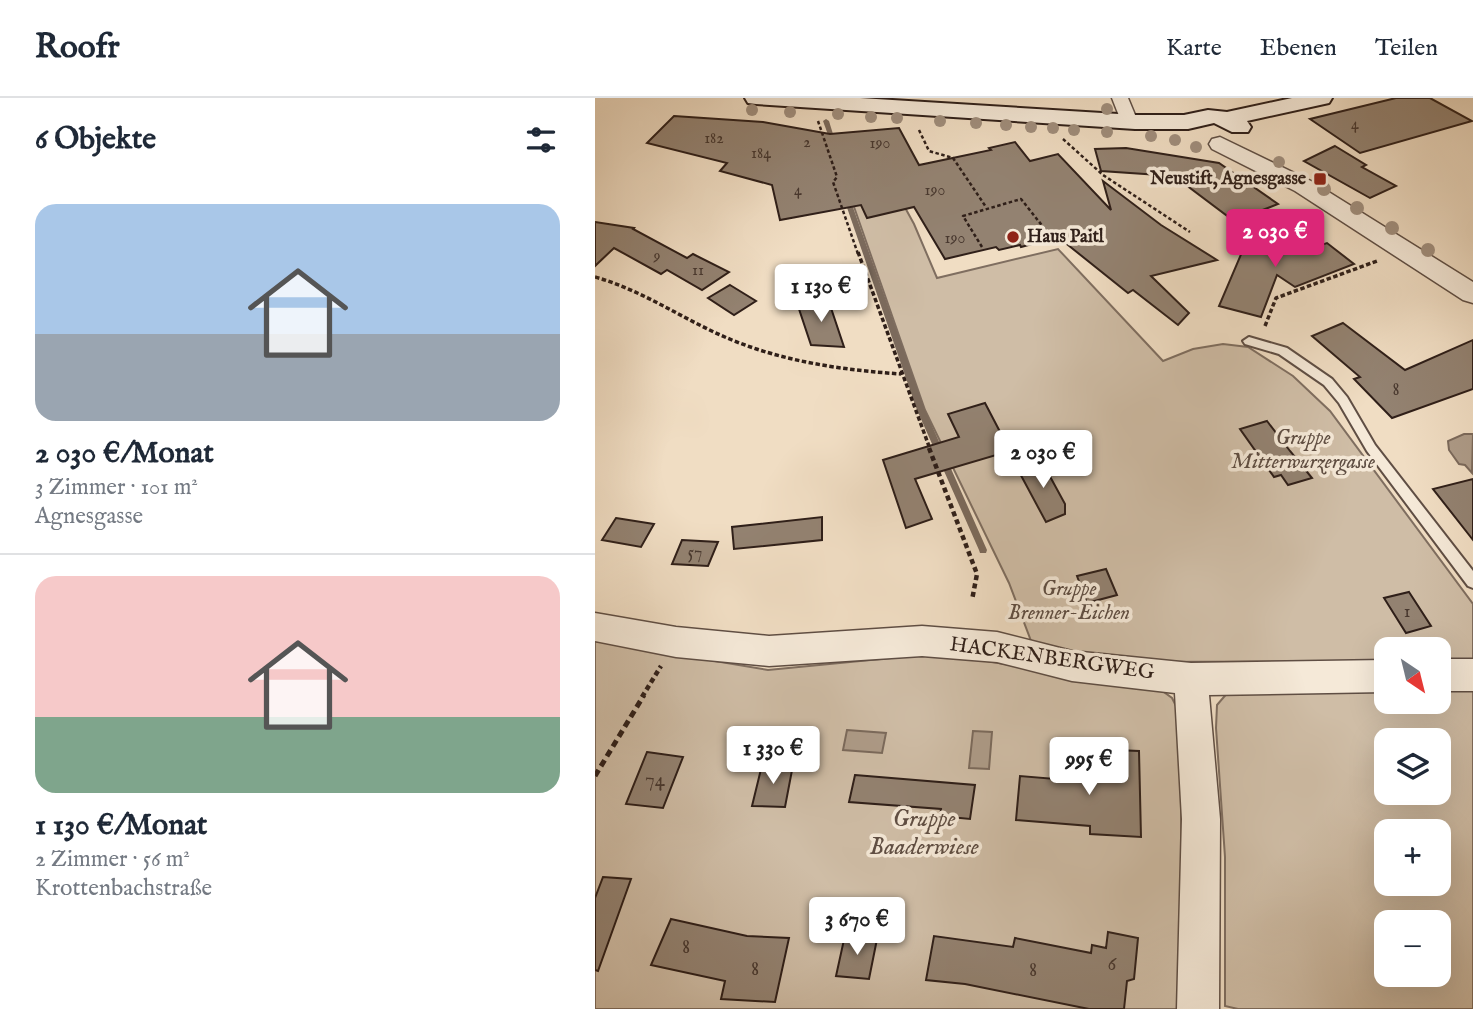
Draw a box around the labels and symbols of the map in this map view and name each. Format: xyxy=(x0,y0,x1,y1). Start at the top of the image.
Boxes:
house number: 4 xyxy=(1351,115,1359,135)
house number: 182 xyxy=(704,129,724,149)
house number: 2 xyxy=(803,133,811,153)
house number: 190 xyxy=(870,134,891,154)
house number: 184 xyxy=(751,144,771,164)
place label: Neustift, Agnesgasse xyxy=(1149,168,1307,191)
marker: Neustift, Agnesgasse xyxy=(1312,171,1328,187)
house number: 4 xyxy=(794,181,802,201)
house number: 190 xyxy=(925,181,946,201)
pin: 2 030 € xyxy=(1210,209,1340,269)
place label: Haus Paitl xyxy=(1027,226,1105,249)
house number: 190 xyxy=(945,229,966,249)
marker: Haus Paitl xyxy=(1005,229,1021,245)
house number: 9 xyxy=(653,247,661,267)
house number: 11 xyxy=(692,261,704,281)
pin: 1 130 € xyxy=(756,264,886,324)
house number: 8 xyxy=(1392,379,1400,402)
park label: Gruppe Mitterwurzergasse xyxy=(1231,425,1375,476)
pin: 2 030 € xyxy=(978,430,1108,490)
house number: 57 xyxy=(688,542,702,565)
park label: Gruppe Brenner-Eichen xyxy=(1008,576,1130,627)
house number: 1 xyxy=(1404,601,1410,624)
street label: HACKENBERGWEG xyxy=(948,631,1156,687)
north arrow xyxy=(1374,637,1451,714)
pin: 1 330 € xyxy=(708,726,838,786)
pin: 995 € xyxy=(1040,738,1138,797)
house number: 74 xyxy=(645,767,666,794)
park label: Gruppe Baaderwiese xyxy=(869,804,979,863)
pin: 3 670 € xyxy=(792,898,922,957)
house number: 8 xyxy=(682,934,690,961)
house number: 6 xyxy=(1108,951,1118,978)
house number: 8 xyxy=(751,956,759,983)
house number: 8 xyxy=(1029,957,1037,984)

